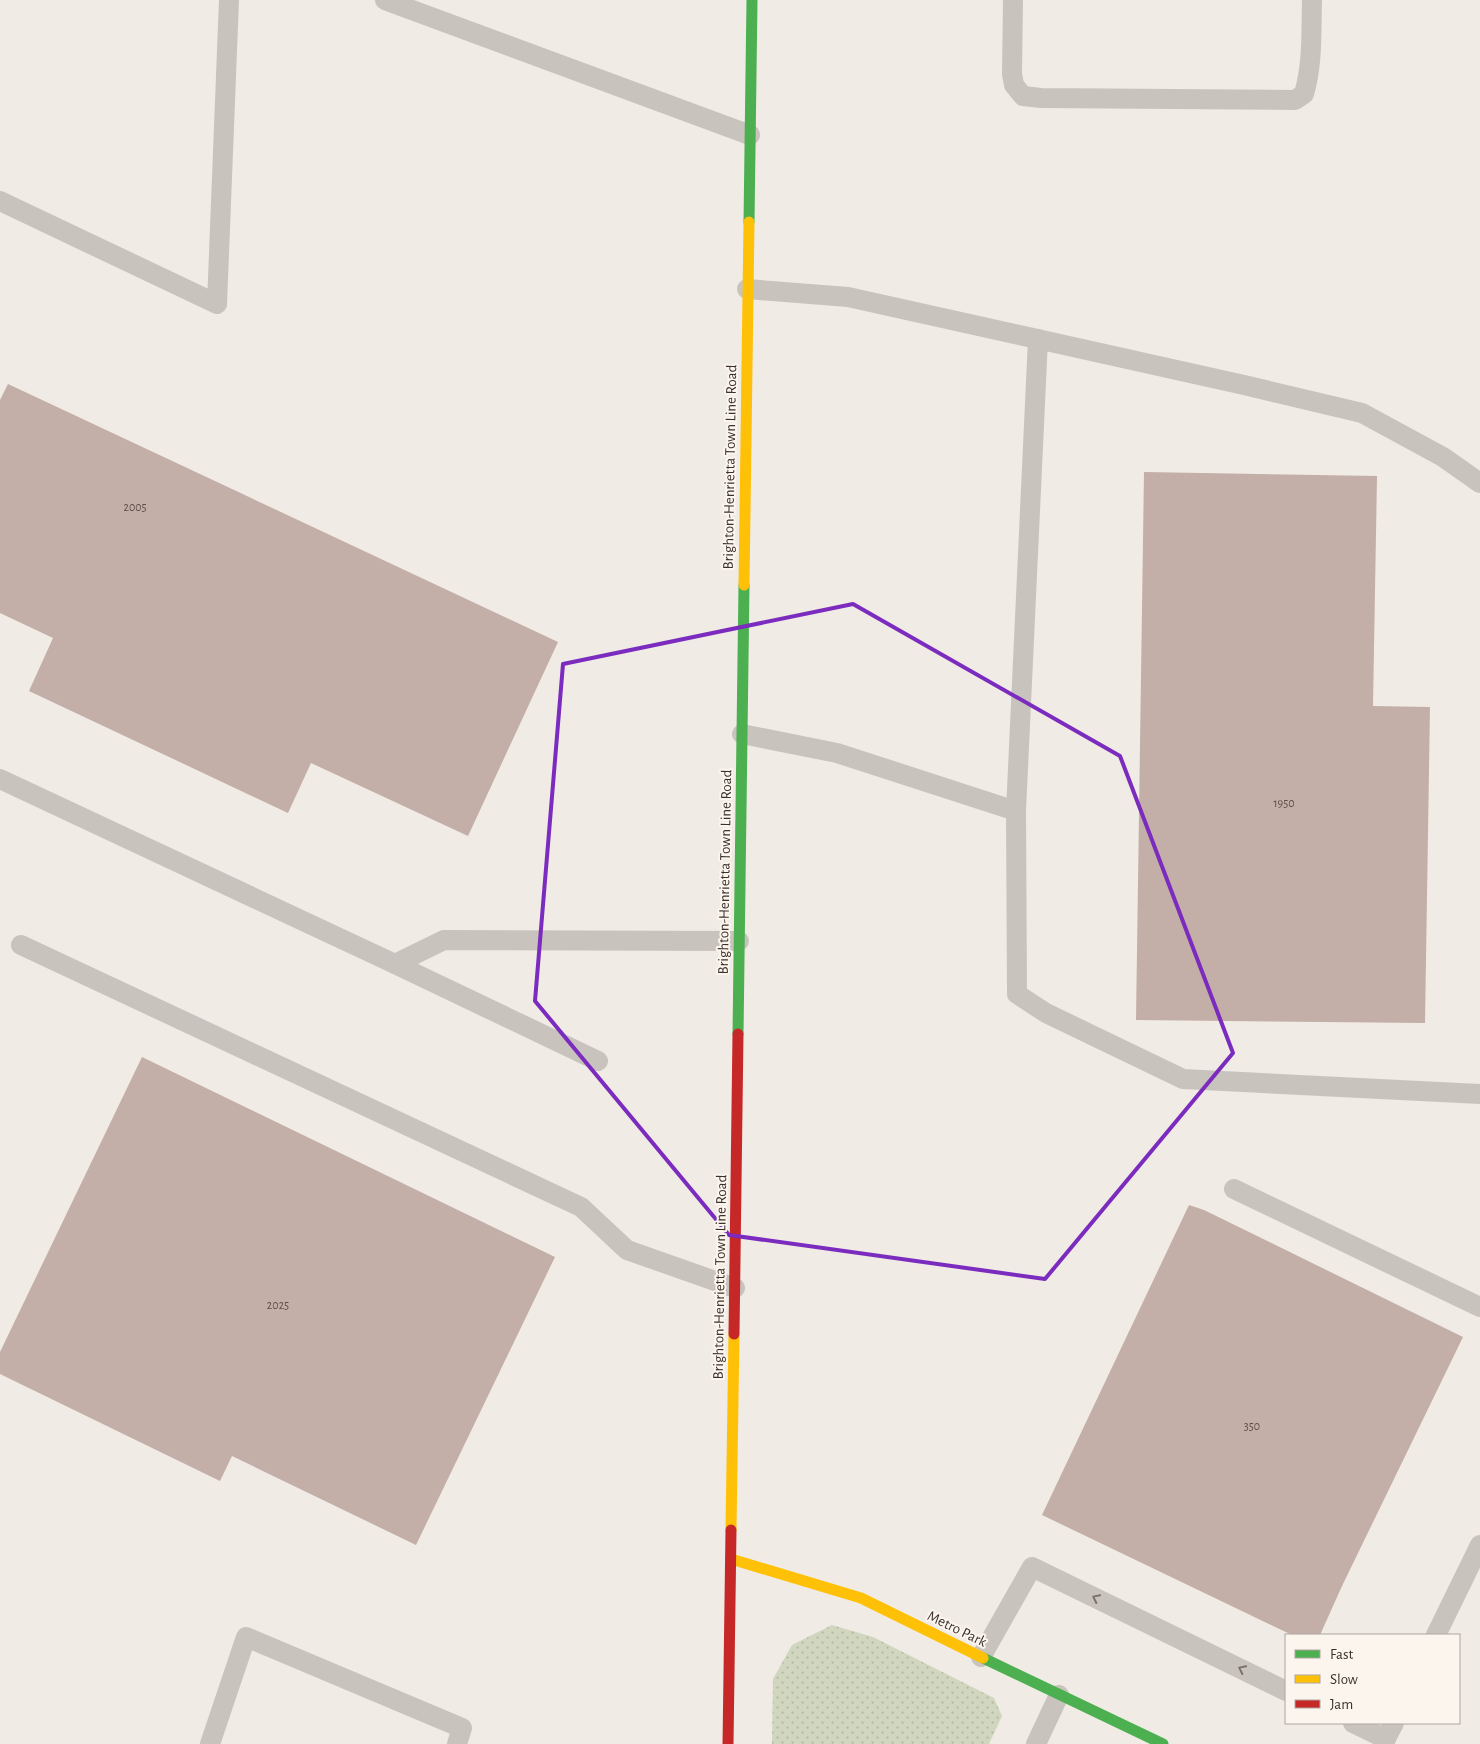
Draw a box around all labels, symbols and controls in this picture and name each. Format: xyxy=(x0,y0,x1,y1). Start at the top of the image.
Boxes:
street label: Brighton-Henrietta Town Line Road xyxy=(721,364,739,569)
house number: 2005 xyxy=(123,501,147,513)
street label: Brighton-Henrietta Town Line Road xyxy=(716,769,734,974)
house number: 1950 xyxy=(1273,797,1295,809)
street label: Brighton-Henrietta Town Line Road xyxy=(711,1174,729,1379)
house number: 2025 xyxy=(267,1299,289,1311)
house number: 350 xyxy=(1244,1420,1260,1432)
one-way arrow xyxy=(1092,1594,1101,1605)
street label: Metro Park xyxy=(925,1608,989,1650)
legend xyxy=(1285,1634,1460,1724)
text: Fast xyxy=(1330,1647,1354,1662)
one-way arrow xyxy=(1239,1665,1248,1675)
text: Slow xyxy=(1330,1672,1358,1687)
text: Jam xyxy=(1330,1697,1353,1712)

